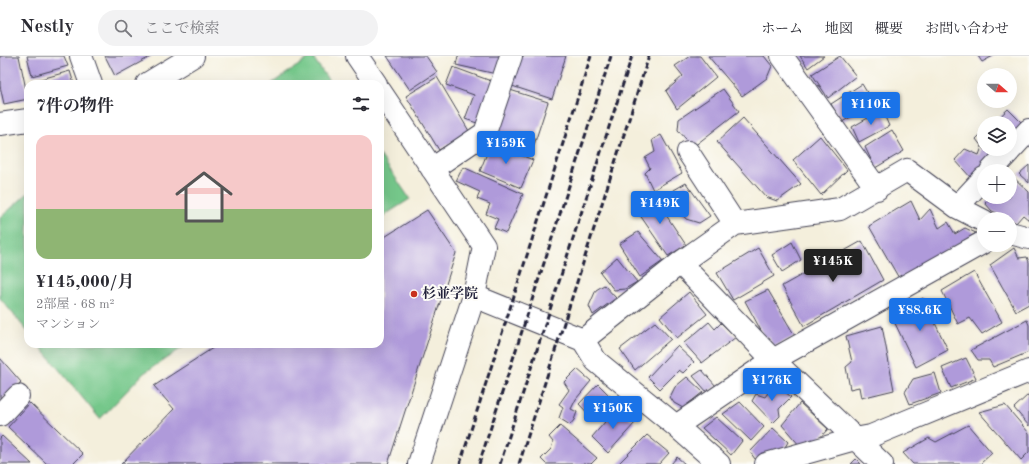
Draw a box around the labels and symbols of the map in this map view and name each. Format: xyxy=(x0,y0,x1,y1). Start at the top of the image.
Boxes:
north arrow xyxy=(977,68,1017,108)
pin: ¥110K xyxy=(843,92,899,126)
pin: ¥159K xyxy=(478,131,534,165)
pin: ¥149K xyxy=(632,191,688,225)
pin: ¥145K xyxy=(805,249,861,283)
place label: 杉並学院 xyxy=(422,286,478,301)
marker: 杉並学院 xyxy=(409,289,419,299)
pin: ¥88.6K xyxy=(887,298,953,332)
pin: ¥176K xyxy=(744,368,800,402)
pin: ¥150K xyxy=(585,396,641,430)

